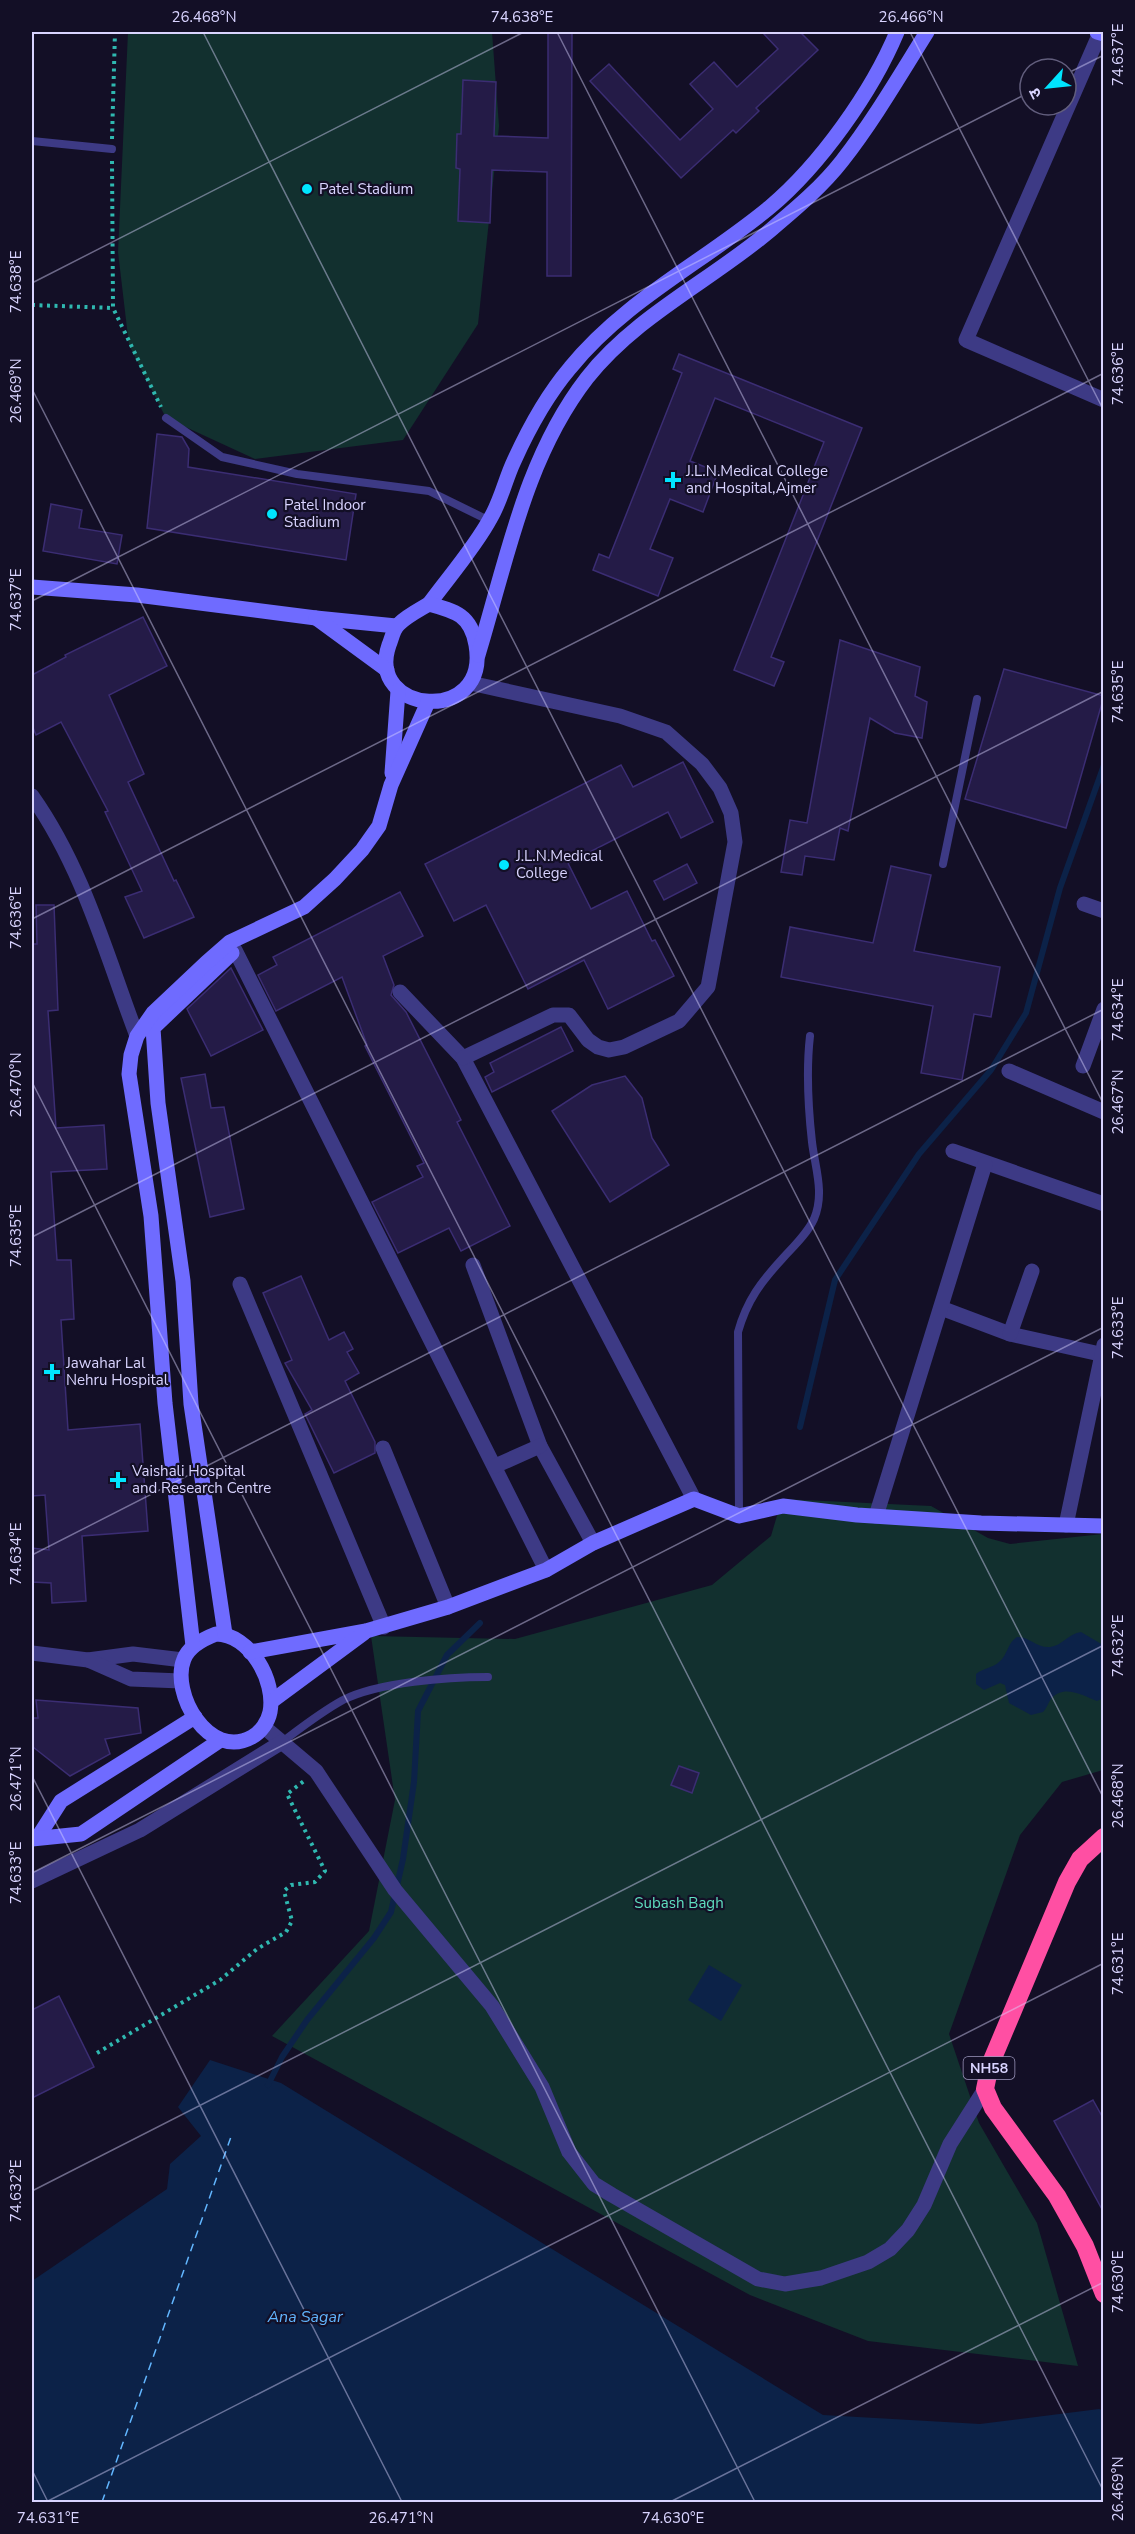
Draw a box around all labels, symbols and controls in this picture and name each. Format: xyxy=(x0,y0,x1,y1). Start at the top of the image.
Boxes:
text: 26.468°N xyxy=(171,7,237,27)
text: 74.638°E xyxy=(491,7,553,27)
text: 26.466°N xyxy=(878,7,944,27)
text: 74.637°E xyxy=(1108,24,1128,86)
north arrow xyxy=(1018,57,1078,117)
text: उ xyxy=(1023,84,1047,103)
place label: Patel Stadium xyxy=(319,179,413,199)
marker: Patel Stadium xyxy=(300,182,314,196)
text: 74.638°E xyxy=(6,251,26,313)
text: 74.636°E xyxy=(1108,343,1128,405)
text: 26.469°N xyxy=(6,358,26,424)
place label: J.L.N.Medical College and Hospital,Ajmer xyxy=(685,461,828,498)
marker: J.L.N.Medical College and Hospital,Ajmer xyxy=(664,471,682,489)
place label: Patel Indoor Stadium xyxy=(284,495,366,532)
marker: Patel Indoor Stadium xyxy=(265,507,279,521)
text: 74.637°E xyxy=(6,569,26,631)
text: 74.635°E xyxy=(1108,661,1128,723)
place label: J.L.N.Medical College xyxy=(515,846,603,883)
marker: J.L.N.Medical College xyxy=(497,858,511,872)
text: 74.636°E xyxy=(6,887,26,949)
text: 74.634°E xyxy=(1108,979,1128,1041)
text: 26.470°N xyxy=(6,1052,26,1118)
text: 26.467°N xyxy=(1108,1069,1128,1135)
text: 74.635°E xyxy=(6,1205,26,1267)
text: 74.633°E xyxy=(1108,1297,1128,1359)
place label: Jawahar Lal Nehru Hospital xyxy=(65,1353,169,1390)
marker: Jawahar Lal Nehru Hospital xyxy=(43,1363,61,1381)
place label: Vaishali Hospital and Research Centre xyxy=(131,1461,271,1498)
marker: Vaishali Hospital and Research Centre xyxy=(109,1471,127,1489)
text: 74.634°E xyxy=(6,1523,26,1585)
text: 74.632°E xyxy=(1108,1615,1128,1677)
text: 26.471°N xyxy=(6,1746,26,1812)
text: 26.468°N xyxy=(1108,1763,1128,1829)
text: 74.633°E xyxy=(6,1842,26,1904)
park label: Subash Bagh xyxy=(634,1893,724,1913)
text: 74.631°E xyxy=(1108,1933,1128,1995)
road number: NH58 xyxy=(964,2057,1014,2079)
text: 74.632°E xyxy=(6,2160,26,2222)
text: 74.630°E xyxy=(1108,2251,1128,2313)
water label: Ana Sagar xyxy=(266,2306,344,2328)
text: 26.469°N xyxy=(1108,2456,1128,2522)
text: 74.631°E xyxy=(17,2508,79,2528)
text: 26.471°N xyxy=(368,2508,434,2528)
text: 74.630°E xyxy=(642,2508,704,2528)

